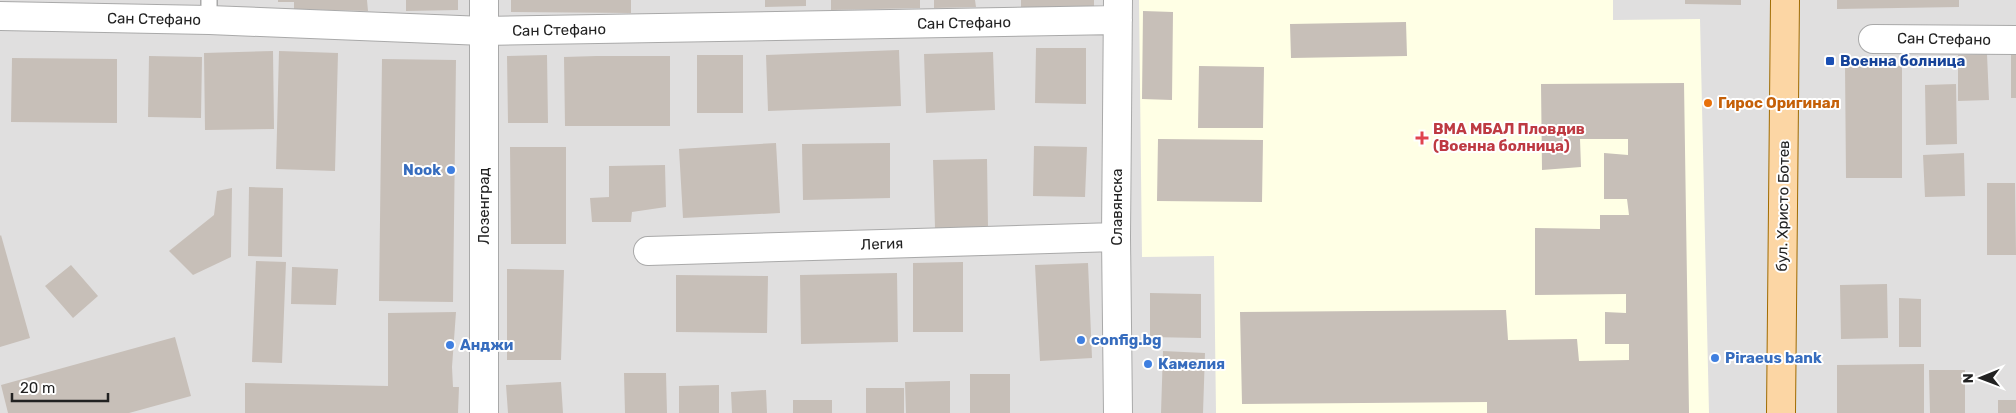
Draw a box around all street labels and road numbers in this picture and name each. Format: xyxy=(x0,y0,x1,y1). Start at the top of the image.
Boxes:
street label: Сан Стефано xyxy=(107,9,201,29)
street label: Сан Стефано xyxy=(917,13,1011,33)
street label: Сан Стефано xyxy=(512,20,606,40)
street label: Сан Стефано xyxy=(1897,29,1991,49)
street label: бул. Христо Ботев xyxy=(1773,140,1793,272)
street label: Лозенград xyxy=(475,167,493,245)
street label: Славянска xyxy=(1108,168,1126,246)
street label: Легия xyxy=(860,234,904,254)

